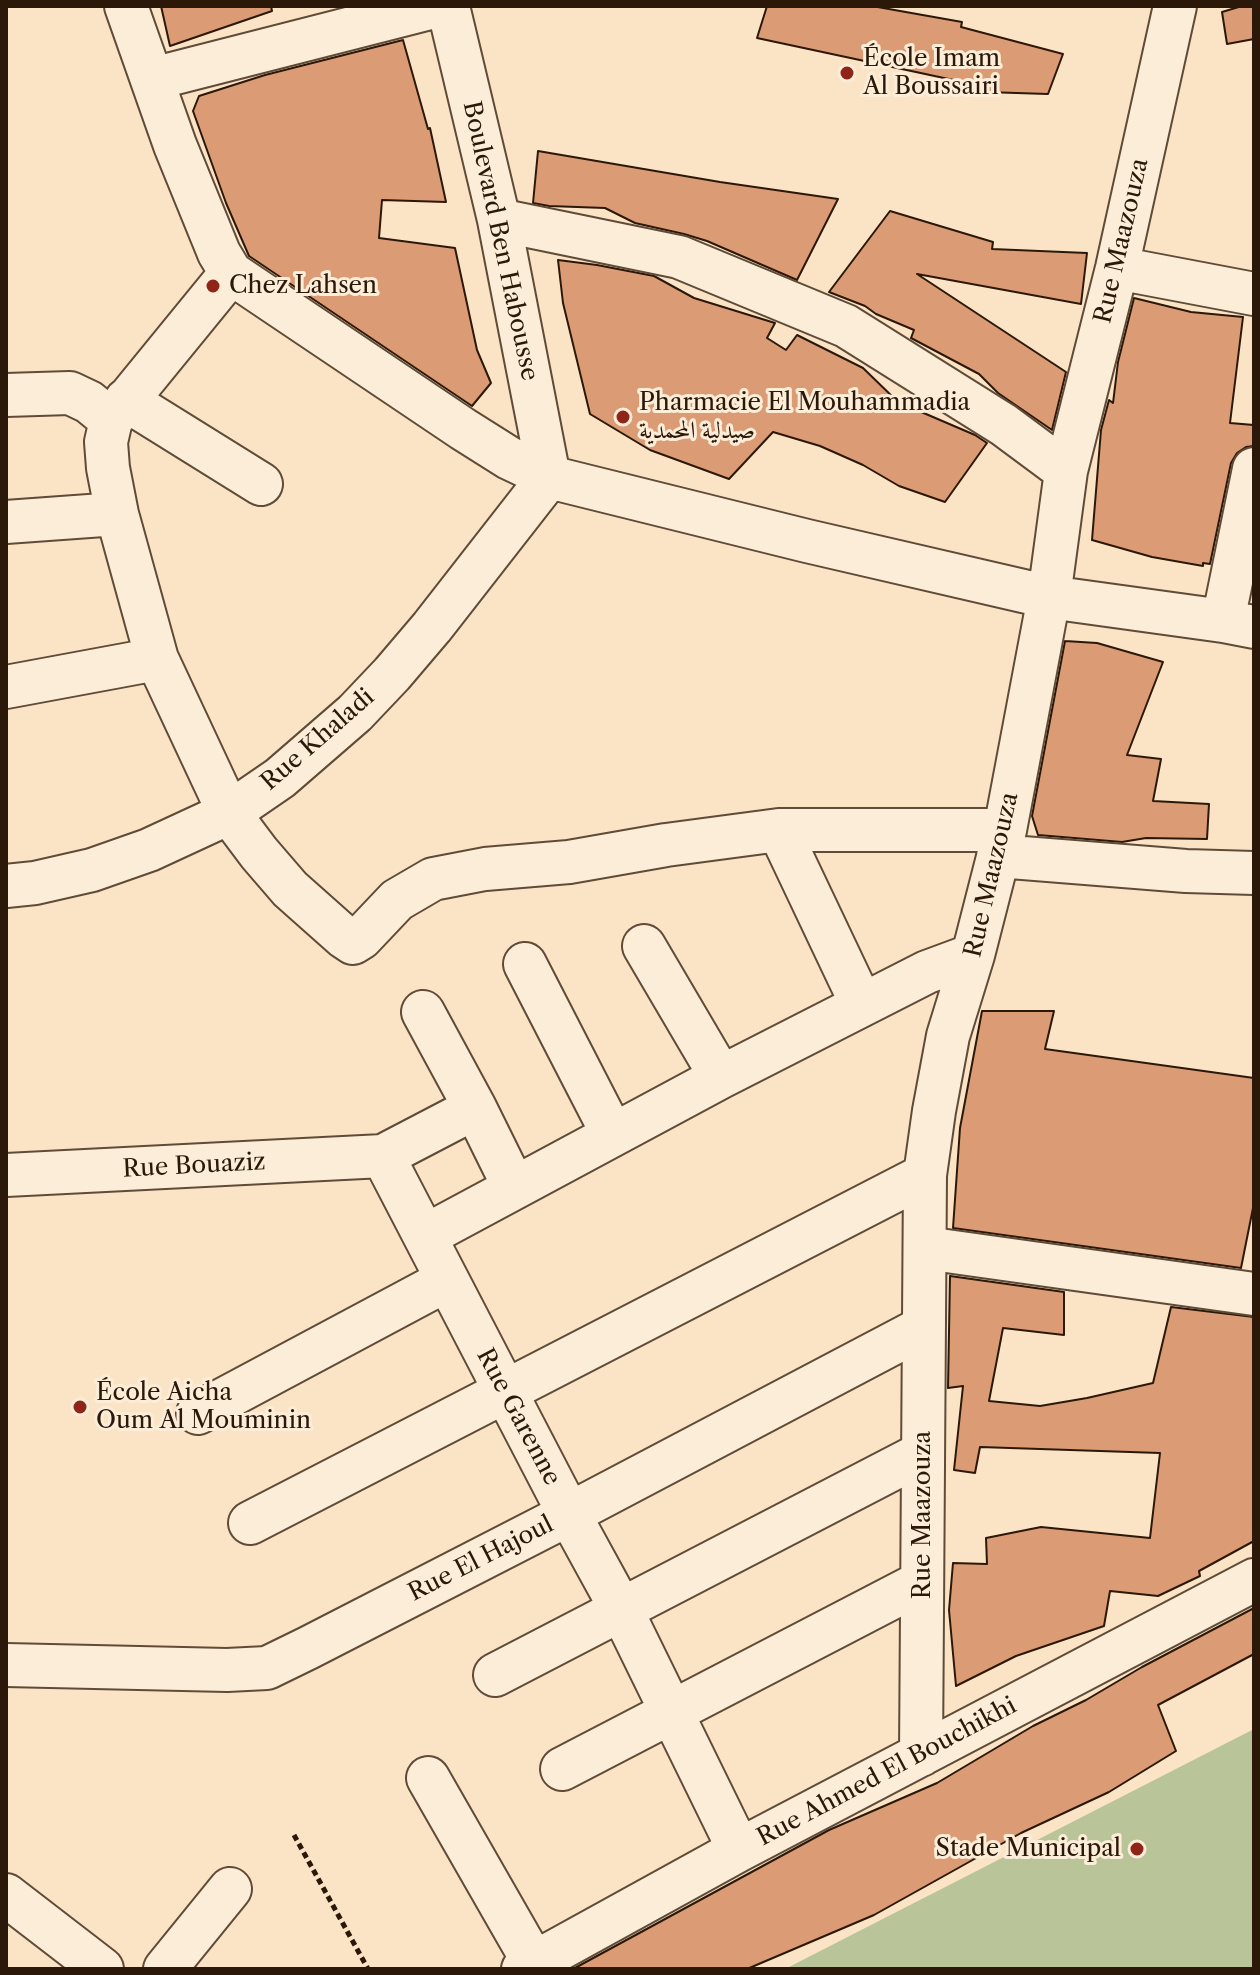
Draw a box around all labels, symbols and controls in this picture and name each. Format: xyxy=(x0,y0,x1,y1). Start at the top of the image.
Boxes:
place label: École Imam Al Boussairi xyxy=(863,45,1000,101)
marker: École Imam Al Boussairi xyxy=(838,64,856,82)
street label: Boulevard Ben Habousse xyxy=(456,99,544,383)
street label: Rue Maazouza xyxy=(1089,156,1155,326)
place label: Chez Lahsen xyxy=(229,272,377,300)
marker: Chez Lahsen xyxy=(204,277,222,295)
place label: Pharmacie El Mouhammadia صيدلية المحمدية xyxy=(639,389,970,445)
marker: Pharmacie El Mouhammadia صيدلية المحمدية xyxy=(614,408,632,426)
street label: Rue Khaladi xyxy=(256,683,380,797)
street label: Rue Maazouza xyxy=(959,790,1025,960)
street label: Rue Bouaziz xyxy=(122,1148,266,1184)
street label: Rue Garenne xyxy=(470,1344,566,1490)
place label: École Aicha Oum Al Mouminin xyxy=(96,1379,311,1435)
marker: École Aicha Oum Al Mouminin xyxy=(71,1398,89,1416)
street label: Rue Maazouza xyxy=(909,1431,937,1599)
street label: Rue El Hajoul xyxy=(404,1510,558,1608)
street label: Rue Ahmed El Bouchikhi xyxy=(753,1691,1021,1853)
place label: Stade Municipal xyxy=(936,1835,1121,1863)
marker: Stade Municipal xyxy=(1128,1840,1146,1858)

